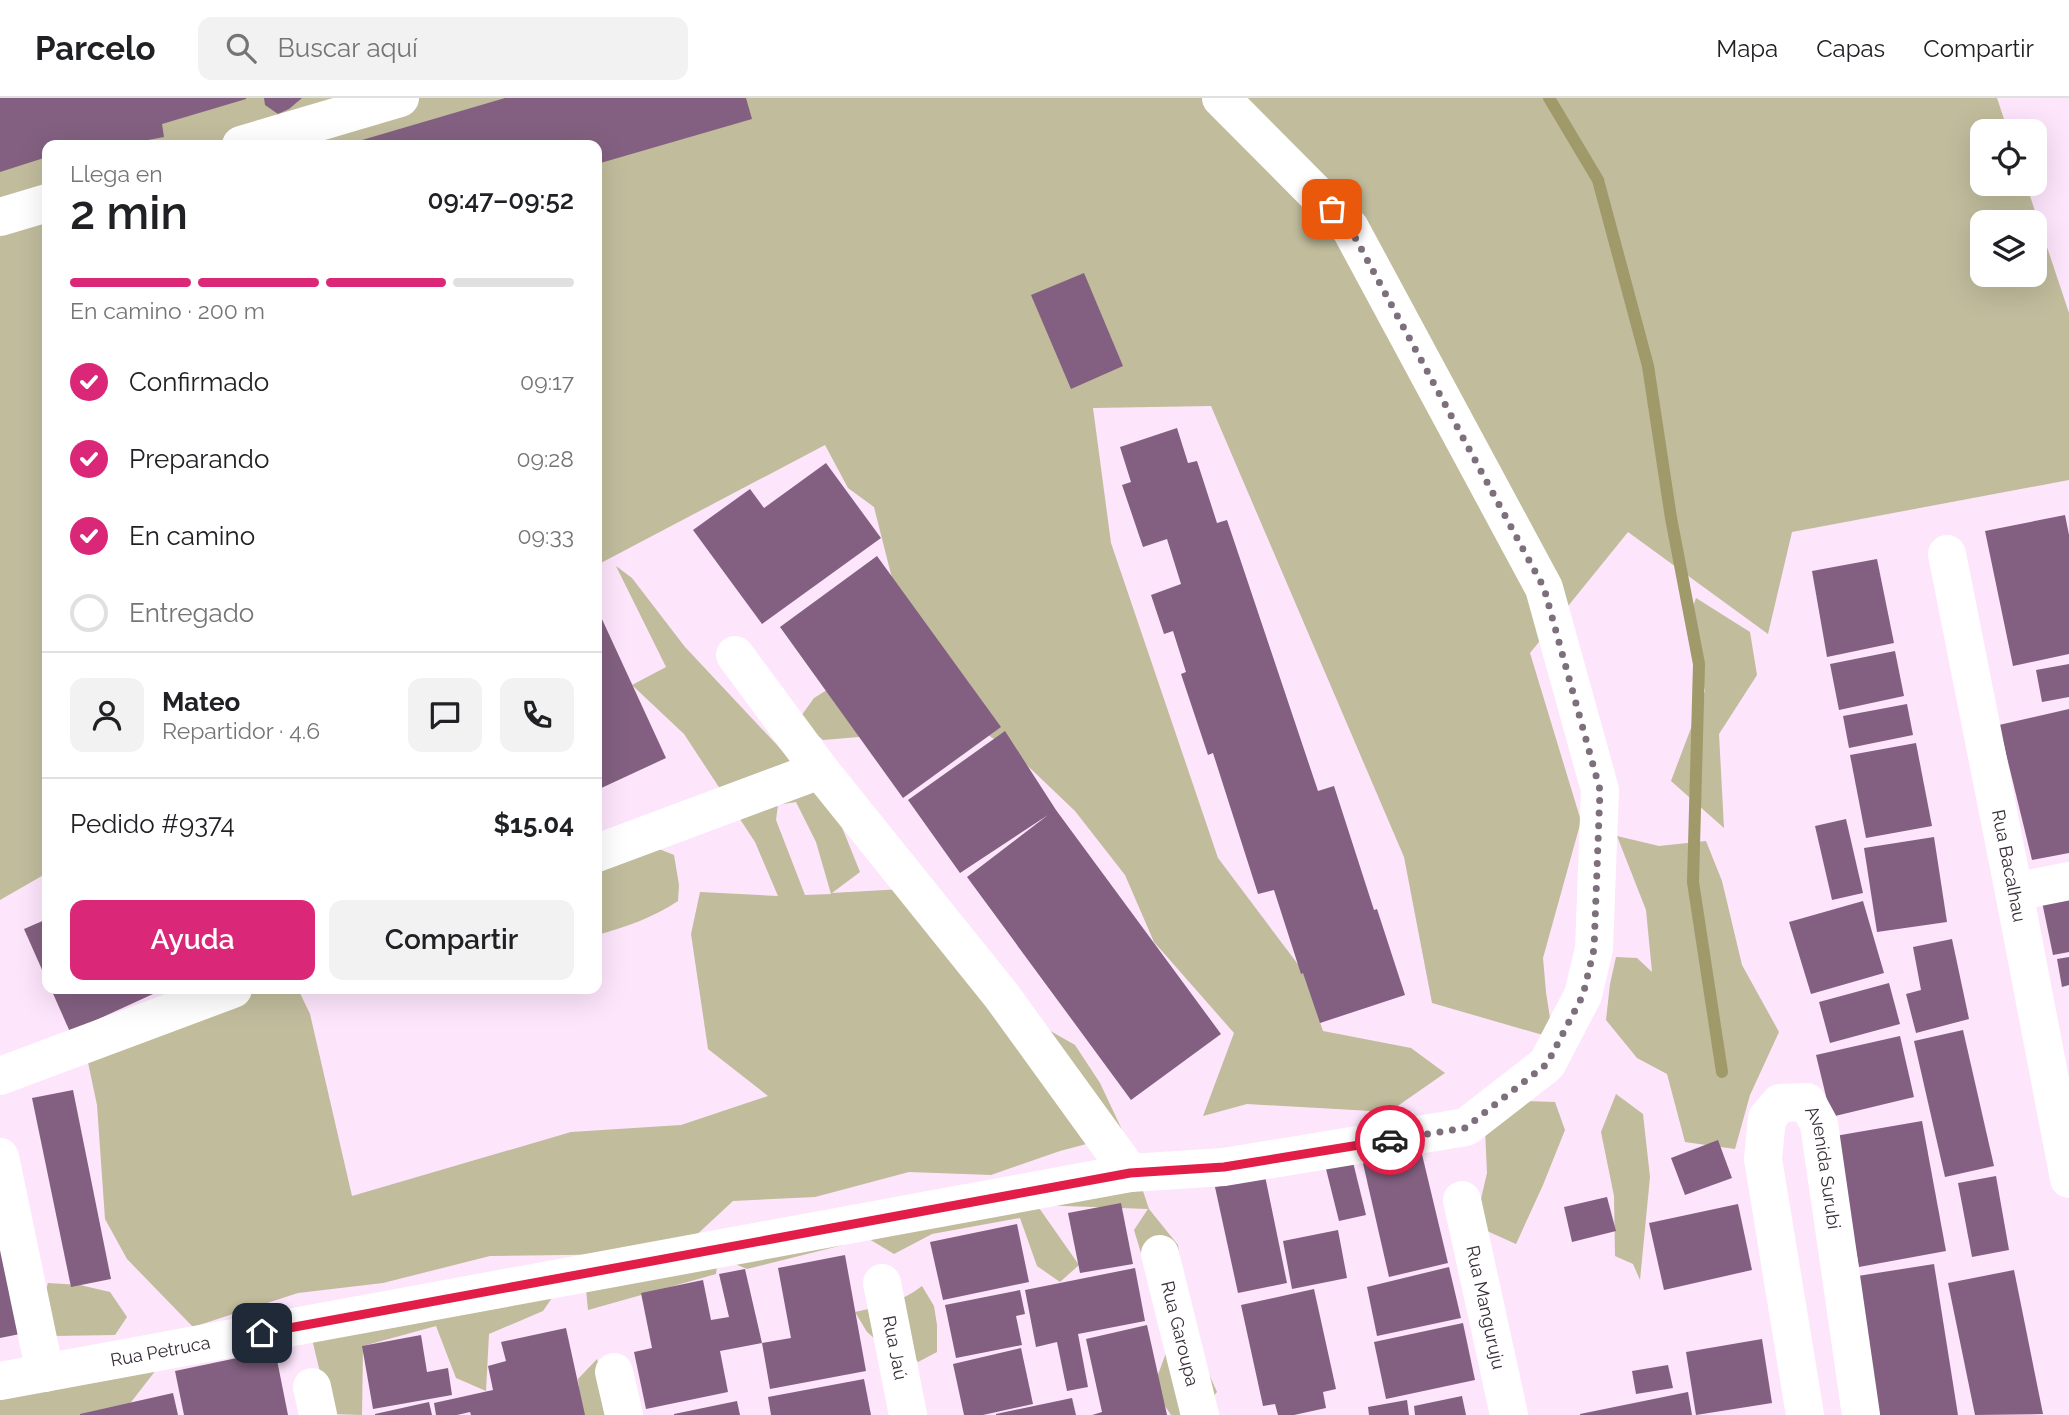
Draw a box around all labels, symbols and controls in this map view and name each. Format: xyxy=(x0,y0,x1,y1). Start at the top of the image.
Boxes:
search box xyxy=(198,17,688,80)
text: Parcelo xyxy=(35,29,156,68)
icon: search xyxy=(222,29,260,67)
text: Buscar aquí xyxy=(278,33,418,63)
text: Mapa xyxy=(1716,34,1778,63)
text: Capas xyxy=(1816,34,1885,63)
text: Compartir xyxy=(1923,34,2034,63)
map controls xyxy=(1970,119,2047,287)
button: locate xyxy=(1970,119,2047,196)
text: Llega en xyxy=(70,160,163,187)
pin xyxy=(1302,179,1362,239)
text: 09:47–09:52 xyxy=(428,185,574,215)
text: 2 min xyxy=(70,186,188,240)
icon: bag xyxy=(1313,190,1351,228)
button: layers xyxy=(1970,210,2047,287)
text: En camino · 200 m xyxy=(70,297,265,324)
icon: check xyxy=(70,363,108,401)
text: Confirmado xyxy=(129,367,269,397)
text: 09:17 xyxy=(520,368,574,395)
icon: check xyxy=(70,440,108,478)
text: Preparando xyxy=(129,444,269,474)
text: 09:28 xyxy=(516,445,574,472)
icon: check xyxy=(70,517,108,555)
text: En camino xyxy=(129,521,255,551)
text: 09:33 xyxy=(518,522,574,549)
text: Entregado xyxy=(129,598,254,628)
button: person xyxy=(70,678,144,752)
button: chat xyxy=(408,678,482,752)
button: phone xyxy=(500,678,574,752)
text: Mateo xyxy=(162,687,240,717)
text: Repartidor · 4.6 xyxy=(162,717,320,744)
street label: Rua Bacalhau xyxy=(1988,808,2031,924)
text: Pedido #9374 xyxy=(70,809,235,839)
text: $15.04 xyxy=(494,809,574,839)
button: Ayuda xyxy=(70,900,315,980)
button: Compartir xyxy=(329,900,574,980)
street label: Avenida Surubi xyxy=(1801,1102,1845,1230)
courier xyxy=(1355,1105,1425,1175)
icon: car xyxy=(1371,1121,1409,1159)
street label: Rua Manguruju xyxy=(1462,1243,1510,1371)
street label: Rua Garoupa xyxy=(1157,1279,1203,1388)
pin xyxy=(232,1303,292,1363)
icon: home xyxy=(243,1314,281,1352)
street label: Rua Jaú xyxy=(879,1314,912,1382)
street label: Rua Petruca xyxy=(109,1332,212,1370)

